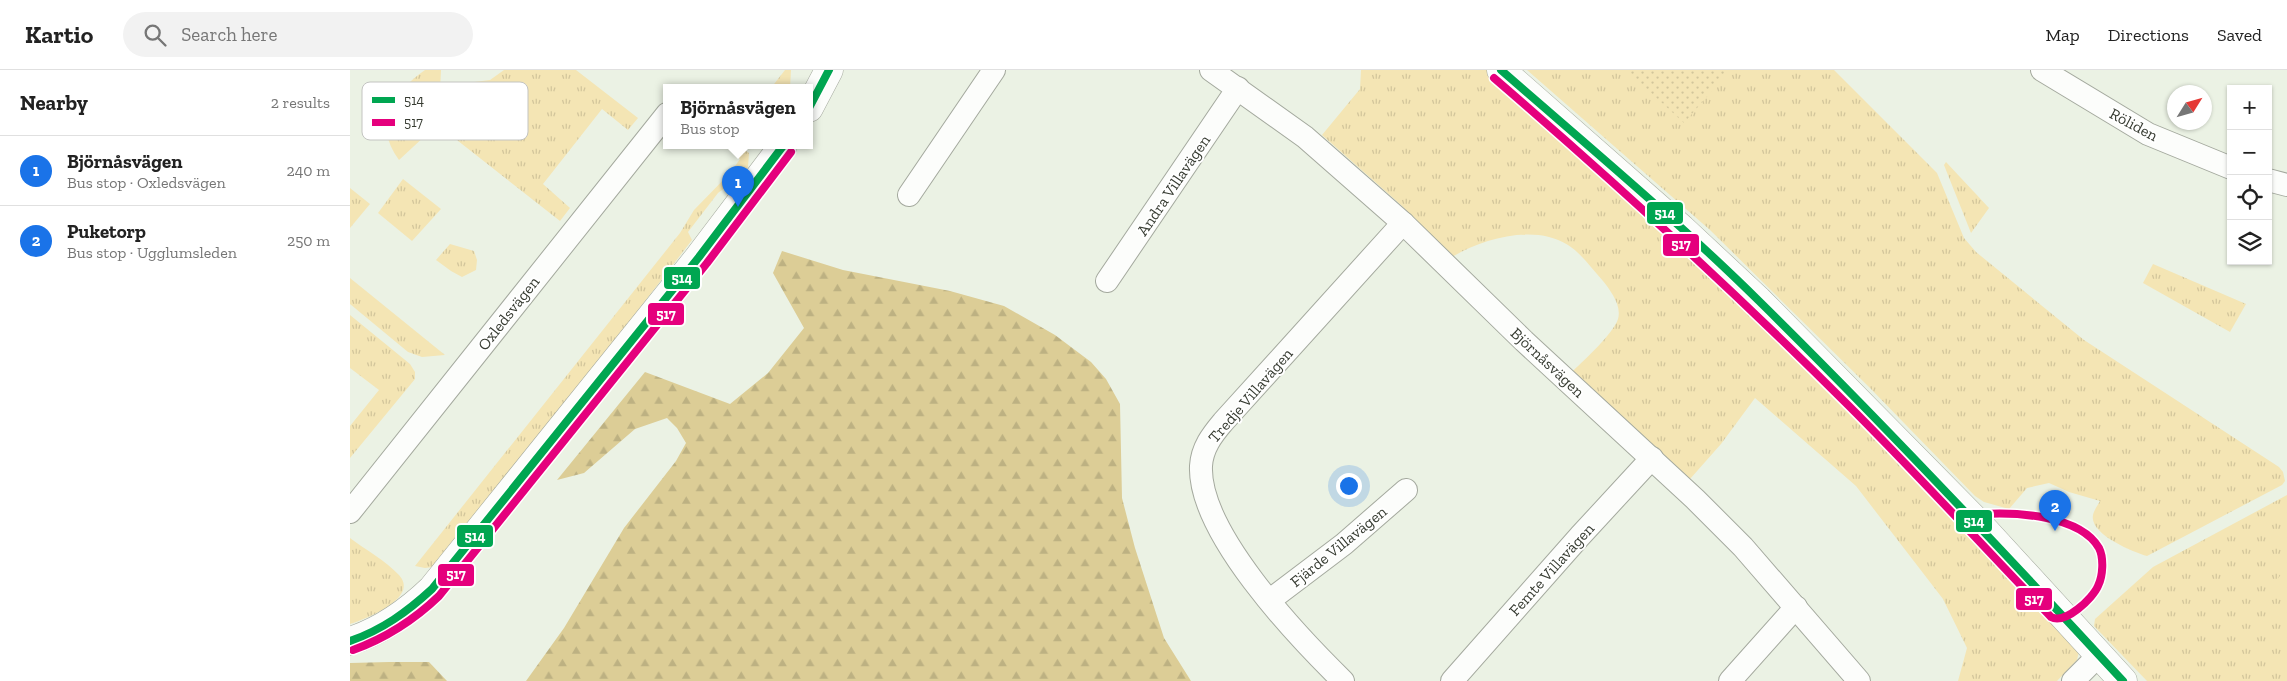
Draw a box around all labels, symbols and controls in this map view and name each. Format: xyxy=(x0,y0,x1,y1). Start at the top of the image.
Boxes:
search box xyxy=(123,12,473,57)
text: Kartio xyxy=(25,20,93,49)
icon: search xyxy=(141,21,169,49)
text: Search here xyxy=(181,23,277,46)
text: Map xyxy=(2045,24,2080,46)
text: Directions xyxy=(2108,24,2189,46)
text: Saved xyxy=(2217,24,2262,46)
legend xyxy=(362,82,528,140)
popup xyxy=(663,84,813,149)
north arrow xyxy=(2167,85,2212,130)
map controls xyxy=(2227,85,2272,265)
button: + xyxy=(2227,85,2272,130)
text: Nearby xyxy=(20,90,88,115)
text: 514 xyxy=(404,92,425,109)
text: 2 results xyxy=(271,93,330,112)
text: Björnåsvägen xyxy=(680,96,796,119)
street label: Röliden xyxy=(2106,104,2162,145)
text: 517 xyxy=(404,114,423,131)
text: Bus stop xyxy=(680,119,740,138)
button: − xyxy=(2227,130,2272,175)
street label: Andra Villavägen xyxy=(1133,131,1215,239)
text: Björnåsvägen xyxy=(67,150,182,173)
text: 1 xyxy=(33,161,39,180)
text: 240 m xyxy=(286,161,330,180)
pin: 1 xyxy=(722,166,754,207)
text: Bus stop · Oxledsvägen xyxy=(67,173,226,192)
button: locate xyxy=(2227,175,2272,220)
line badge: 514 xyxy=(1646,201,1684,225)
text: 514 xyxy=(1655,205,1675,222)
text: Puketorp xyxy=(67,220,146,243)
button: layers xyxy=(2227,220,2272,265)
text: 2 xyxy=(32,231,40,250)
text: 250 m xyxy=(287,231,330,250)
line badge: 517 xyxy=(1662,233,1700,257)
text: 517 xyxy=(1671,236,1691,253)
text: Bus stop · Ugglumsleden xyxy=(67,243,237,262)
line badge: 514 xyxy=(663,266,701,290)
text: 514 xyxy=(672,270,692,287)
street label: Oxledsvägen xyxy=(474,272,544,354)
line badge: 517 xyxy=(647,302,685,326)
text: 517 xyxy=(656,306,676,323)
street label: Björnåsvägen xyxy=(1507,323,1589,402)
street label: Tredje Villavägen xyxy=(1204,344,1297,447)
your location xyxy=(1336,473,1362,499)
pin: 2 xyxy=(2039,490,2071,531)
street label: Fjärde Villavägen xyxy=(1286,501,1391,591)
line badge: 514 xyxy=(1955,509,1993,533)
text: 514 xyxy=(1964,513,1984,530)
street label: Femte Villavägen xyxy=(1505,518,1599,620)
line badge: 514 xyxy=(456,524,494,548)
text: 514 xyxy=(465,528,485,545)
line badge: 517 xyxy=(437,563,475,587)
text: 517 xyxy=(446,566,466,583)
line badge: 517 xyxy=(2015,587,2053,611)
text: 517 xyxy=(2024,591,2044,608)

